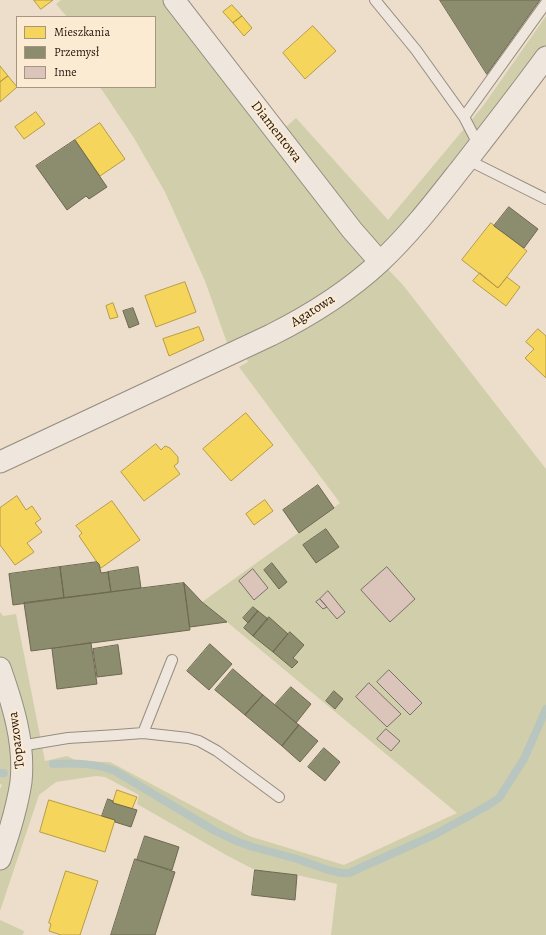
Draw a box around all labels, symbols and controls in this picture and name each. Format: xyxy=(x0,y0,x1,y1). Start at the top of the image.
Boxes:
legend xyxy=(16,16,156,88)
text: Mieszkania xyxy=(54,24,110,40)
text: Przemysł xyxy=(54,44,99,60)
text: Inne xyxy=(54,64,77,80)
street label: Diamentowa xyxy=(247,98,305,166)
street label: Agatowa xyxy=(288,291,338,331)
street label: Topazowa xyxy=(5,711,29,769)

